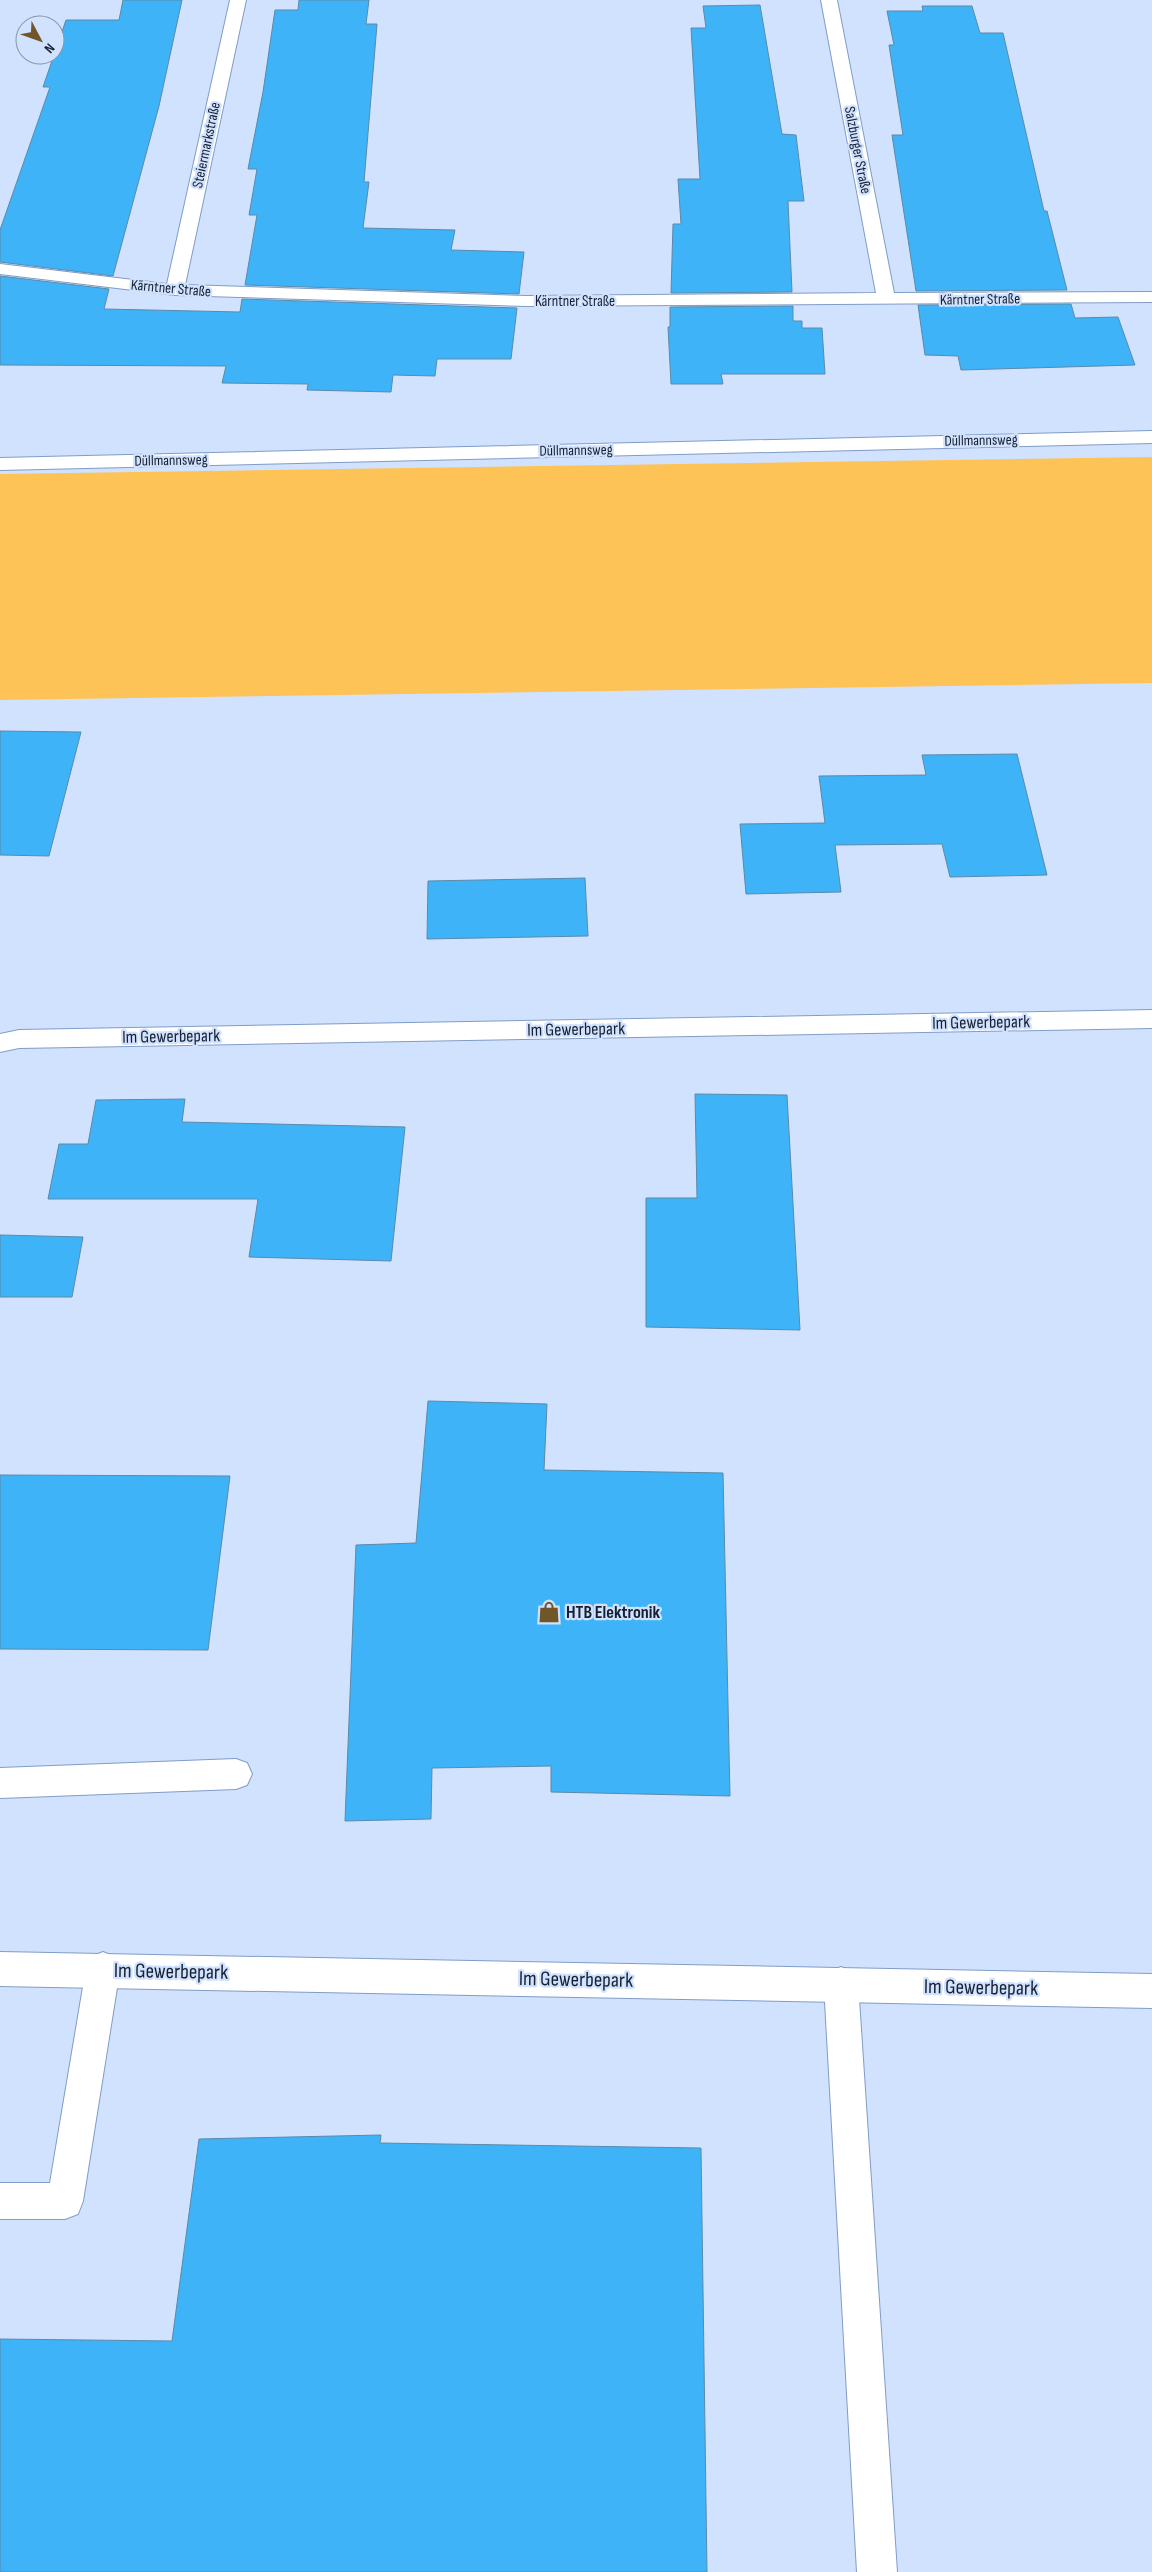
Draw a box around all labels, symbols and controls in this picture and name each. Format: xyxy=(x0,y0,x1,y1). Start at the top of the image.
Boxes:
north arrow xyxy=(15,15,65,65)
text: N xyxy=(41,40,58,57)
street label: Steiermarkstraße xyxy=(188,100,225,190)
street label: Salzburger Straße xyxy=(840,105,875,195)
street label: Kärntner Straße xyxy=(130,276,212,301)
street label: Kärntner Straße xyxy=(940,289,1020,310)
street label: Kärntner Straße xyxy=(535,292,615,311)
street label: Düllmannsweg xyxy=(944,430,1018,451)
street label: Düllmannsweg xyxy=(539,440,613,461)
street label: Düllmannsweg xyxy=(134,450,208,471)
street label: Im Gewerbepark xyxy=(932,1011,1030,1034)
street label: Im Gewerbepark xyxy=(527,1018,625,1041)
street label: Im Gewerbepark xyxy=(122,1025,220,1048)
shop icon: HTB Elektronik xyxy=(536,1599,562,1625)
place label: HTB Elektronik xyxy=(566,1602,660,1623)
street label: Im Gewerbepark xyxy=(114,1958,228,1985)
street label: Im Gewerbepark xyxy=(519,1966,633,1993)
street label: Im Gewerbepark xyxy=(924,1974,1038,2001)

